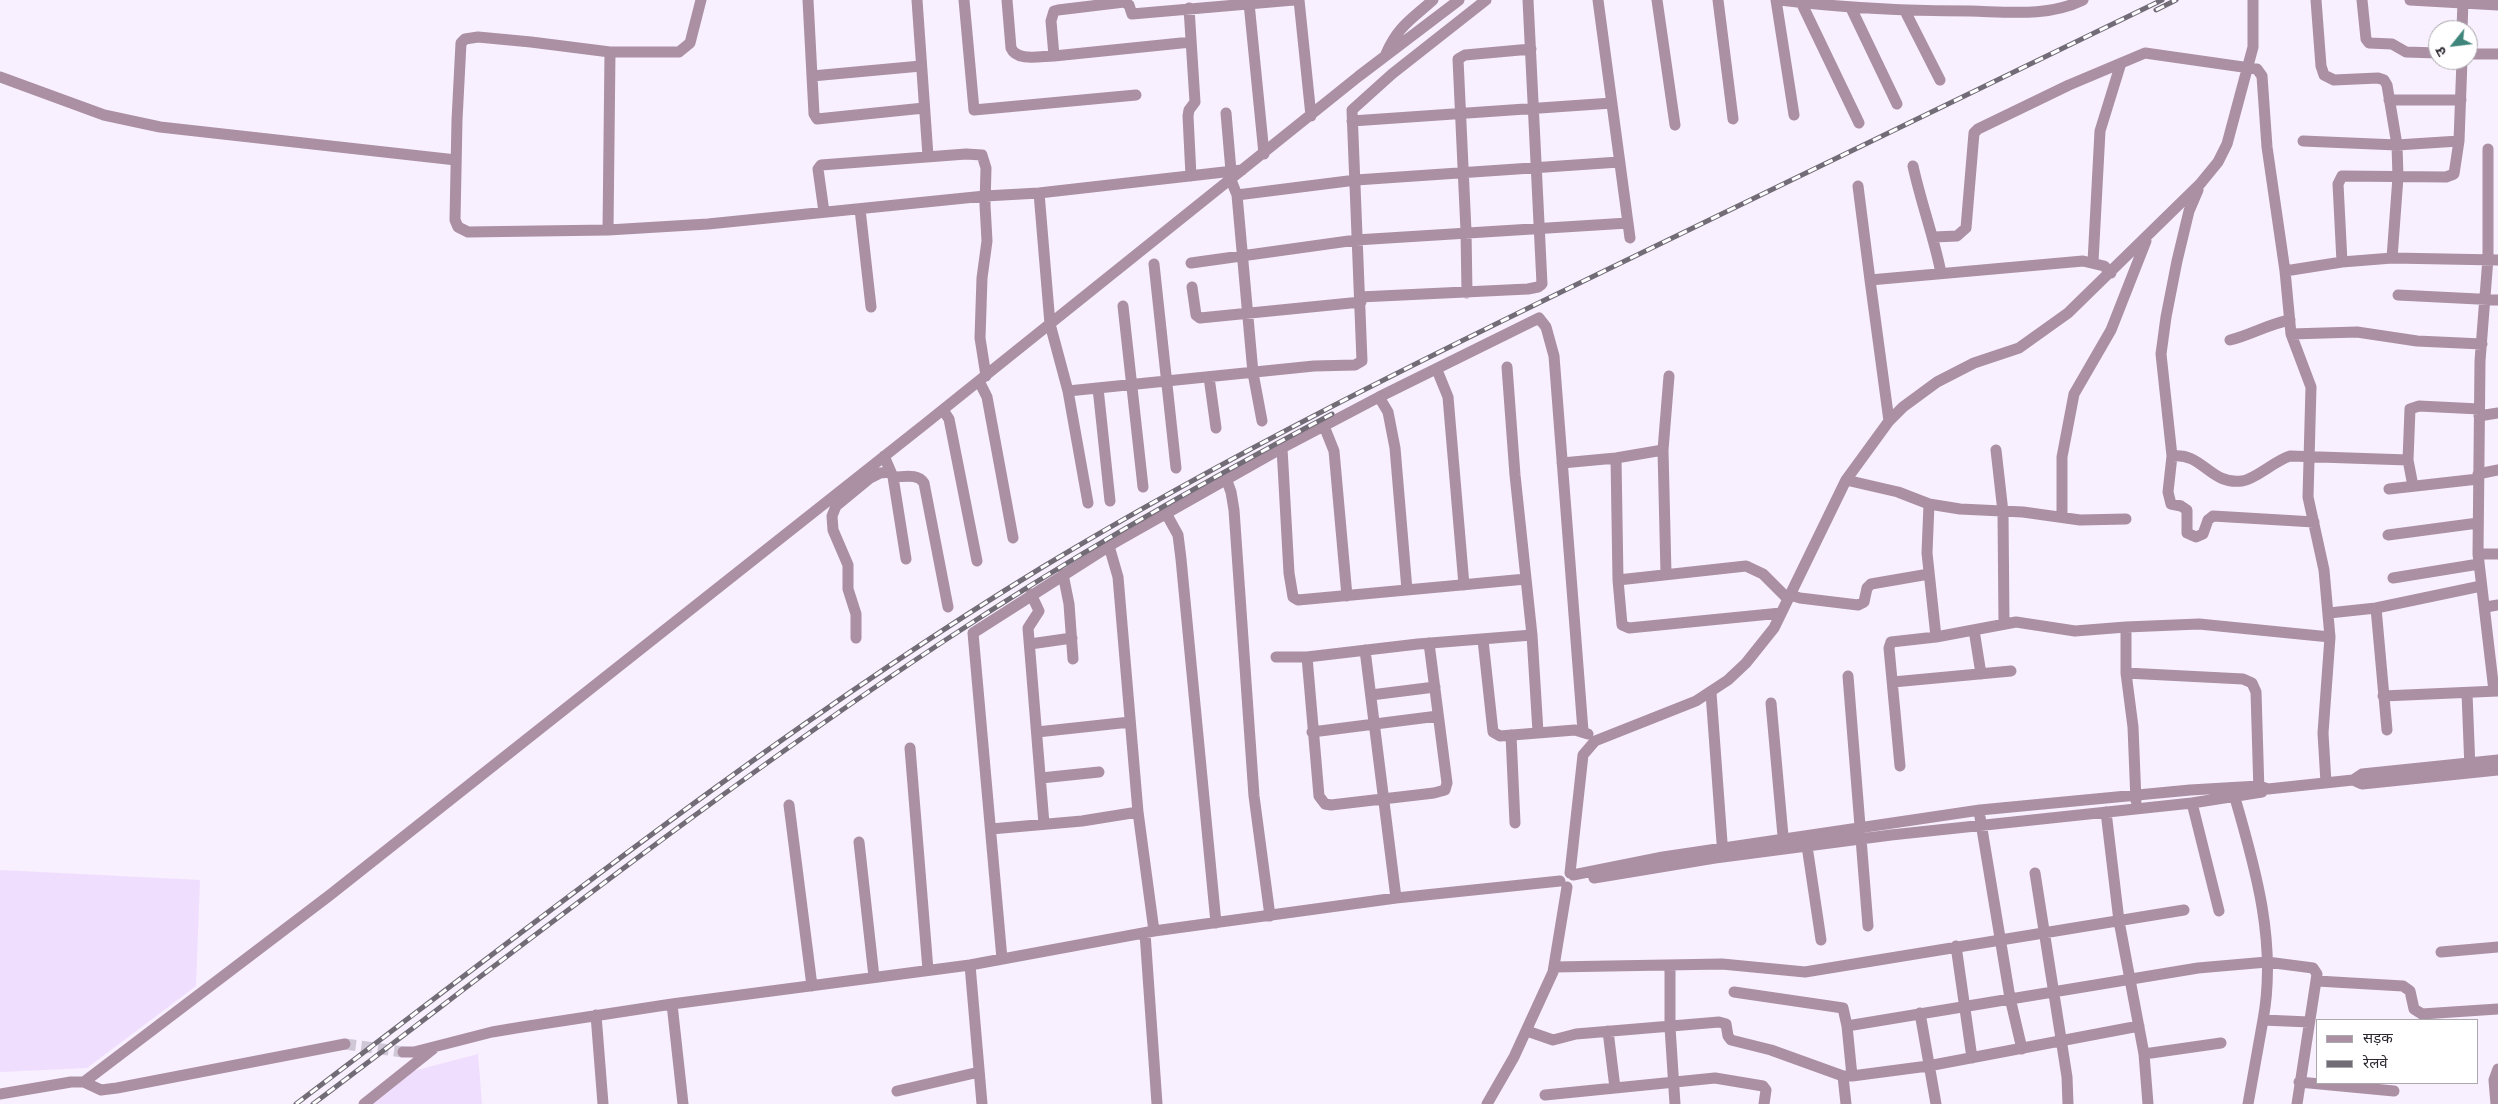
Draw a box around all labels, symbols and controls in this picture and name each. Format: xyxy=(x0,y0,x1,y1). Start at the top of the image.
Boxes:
north arrow xyxy=(2428,20,2478,70)
text: उ xyxy=(2432,44,2450,59)
legend xyxy=(2316,1019,2478,1084)
text: सड़क xyxy=(2363,1029,2393,1046)
text: रेलवे xyxy=(2363,1054,2388,1071)

